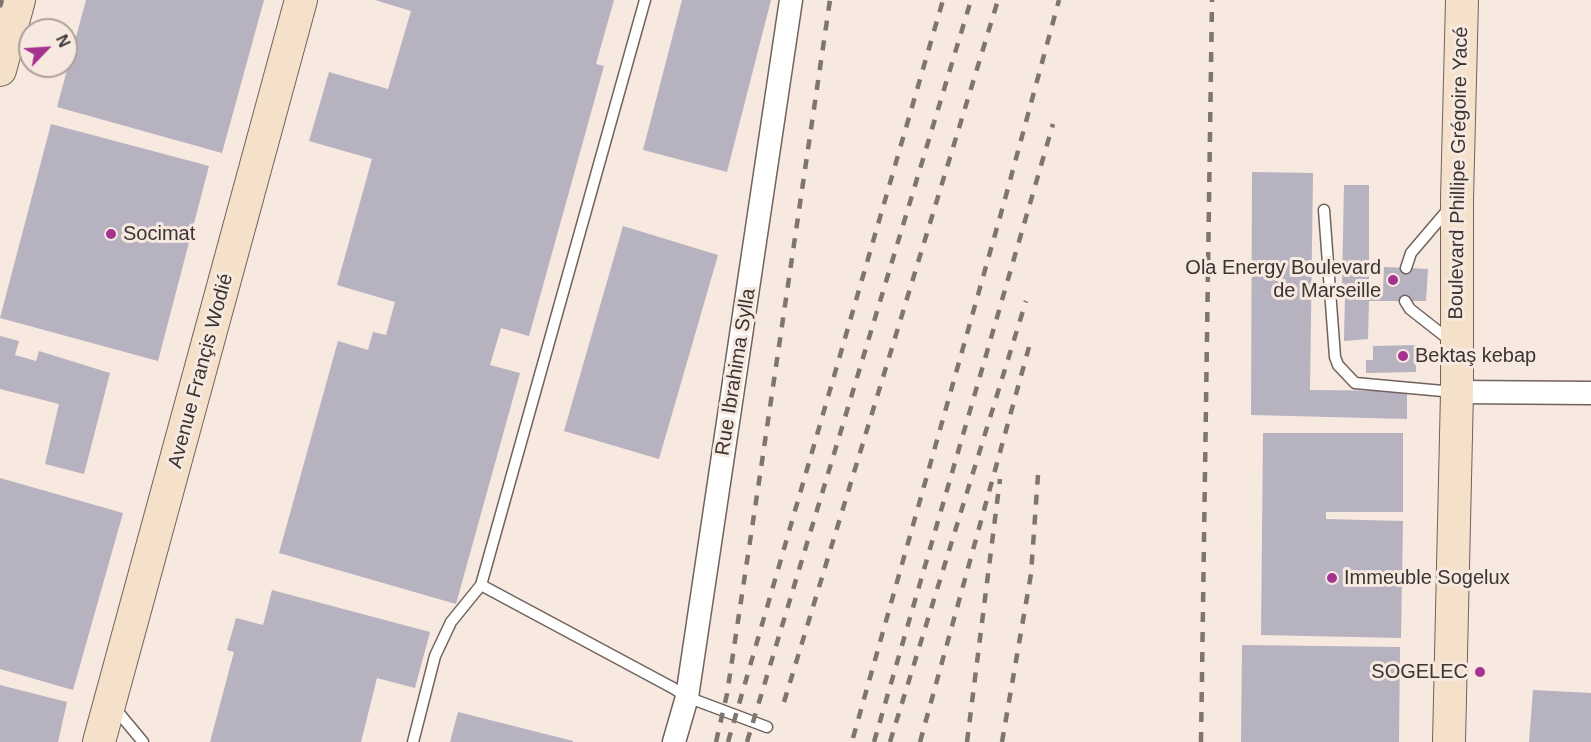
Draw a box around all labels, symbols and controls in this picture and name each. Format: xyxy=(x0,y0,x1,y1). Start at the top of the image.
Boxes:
north arrow xyxy=(18,18,78,78)
street label: Boulevard Phillipe Grégoire Yacé xyxy=(1444,26,1474,320)
text: N xyxy=(53,32,73,50)
place label: Socimat xyxy=(123,222,195,246)
marker: Socimat xyxy=(104,227,118,241)
place label: Ola Energy Boulevard de Marseille xyxy=(1185,256,1381,303)
street label: Avenue Françis Wodié xyxy=(163,271,239,471)
marker: Ola Energy Boulevard de Marseille xyxy=(1386,273,1400,287)
street label: Rue Ibrahima Sylla xyxy=(711,287,761,457)
place label: Bektaş kebap xyxy=(1415,344,1536,368)
marker: Bektaş kebap xyxy=(1396,349,1410,363)
place label: Immeuble Sogelux xyxy=(1344,566,1510,590)
marker: Immeuble Sogelux xyxy=(1325,571,1339,585)
place label: SOGELEC xyxy=(1371,660,1468,684)
marker: SOGELEC xyxy=(1473,665,1487,679)

